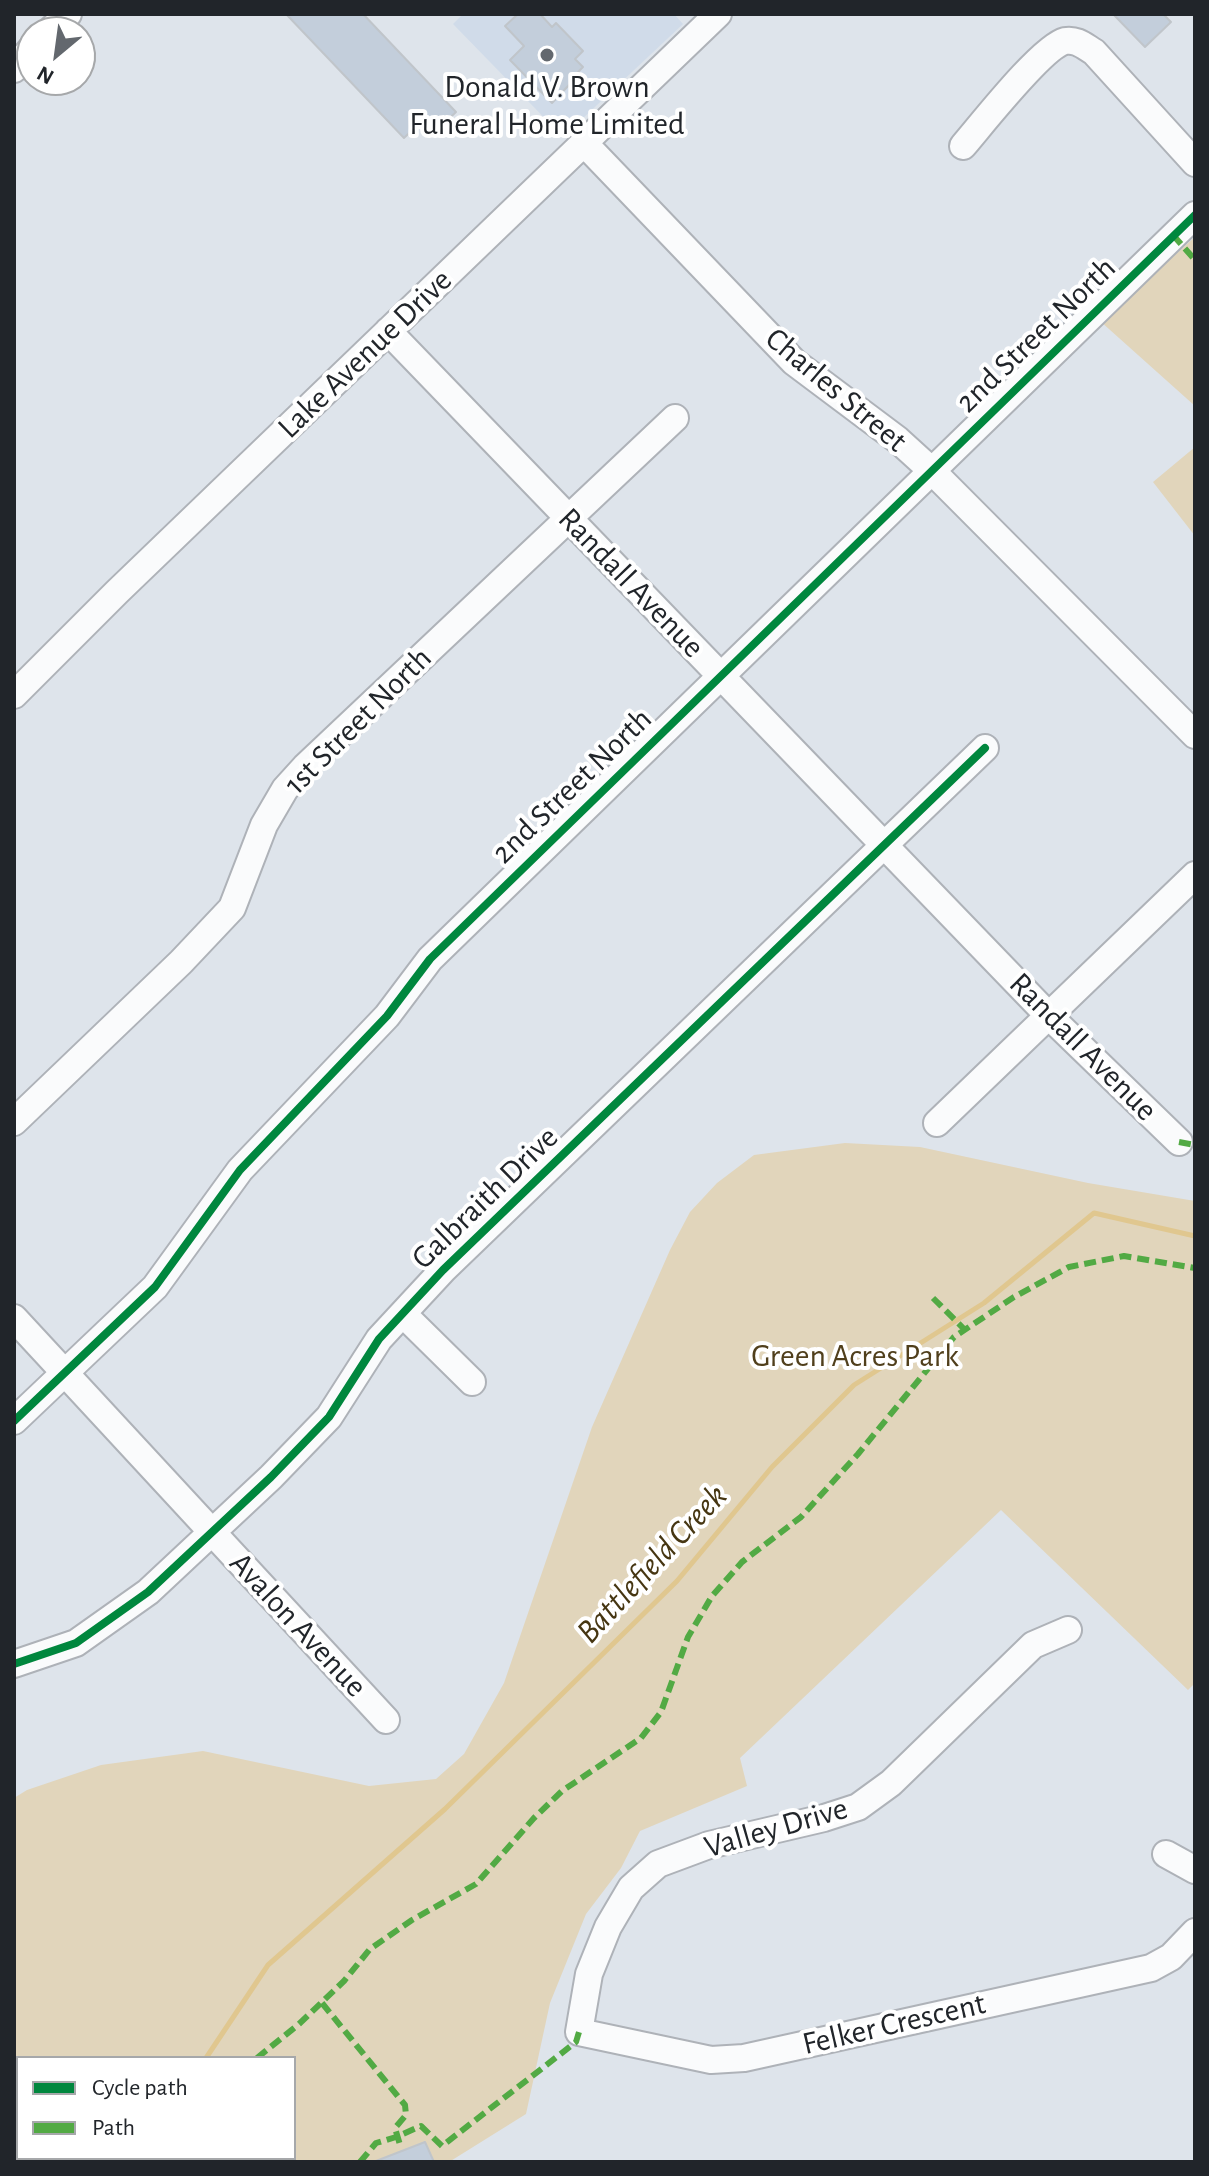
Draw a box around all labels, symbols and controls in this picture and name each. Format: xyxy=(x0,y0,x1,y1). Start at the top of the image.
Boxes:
north arrow xyxy=(16,16,96,96)
marker: Donald V. Brown Funeral Home Limited xyxy=(538,46,556,64)
text: N xyxy=(33,62,57,89)
place label: Donald V. Brown Funeral Home Limited xyxy=(409,68,685,143)
street label: 2nd Street North xyxy=(948,249,1124,421)
street label: Lake Avenue Drive xyxy=(270,261,460,447)
street label: Charles Street xyxy=(757,320,915,460)
street label: Randall Avenue xyxy=(550,500,712,666)
street label: 1st Street North xyxy=(276,639,440,803)
street label: 2nd Street North xyxy=(484,700,660,872)
street label: Randall Avenue xyxy=(1001,965,1165,1129)
street label: Galbraith Drive xyxy=(404,1119,566,1277)
park label: Green Acres Park xyxy=(751,1337,959,1375)
water label: Battlefield Creek xyxy=(568,1476,736,1652)
street label: Avalon Avenue xyxy=(221,1545,375,1705)
street label: Valley Drive xyxy=(700,1789,852,1867)
street label: Felker Crescent xyxy=(799,1984,989,2064)
legend xyxy=(16,2056,296,2160)
text: Cycle path xyxy=(92,2076,188,2100)
text: Path xyxy=(92,2116,135,2140)

